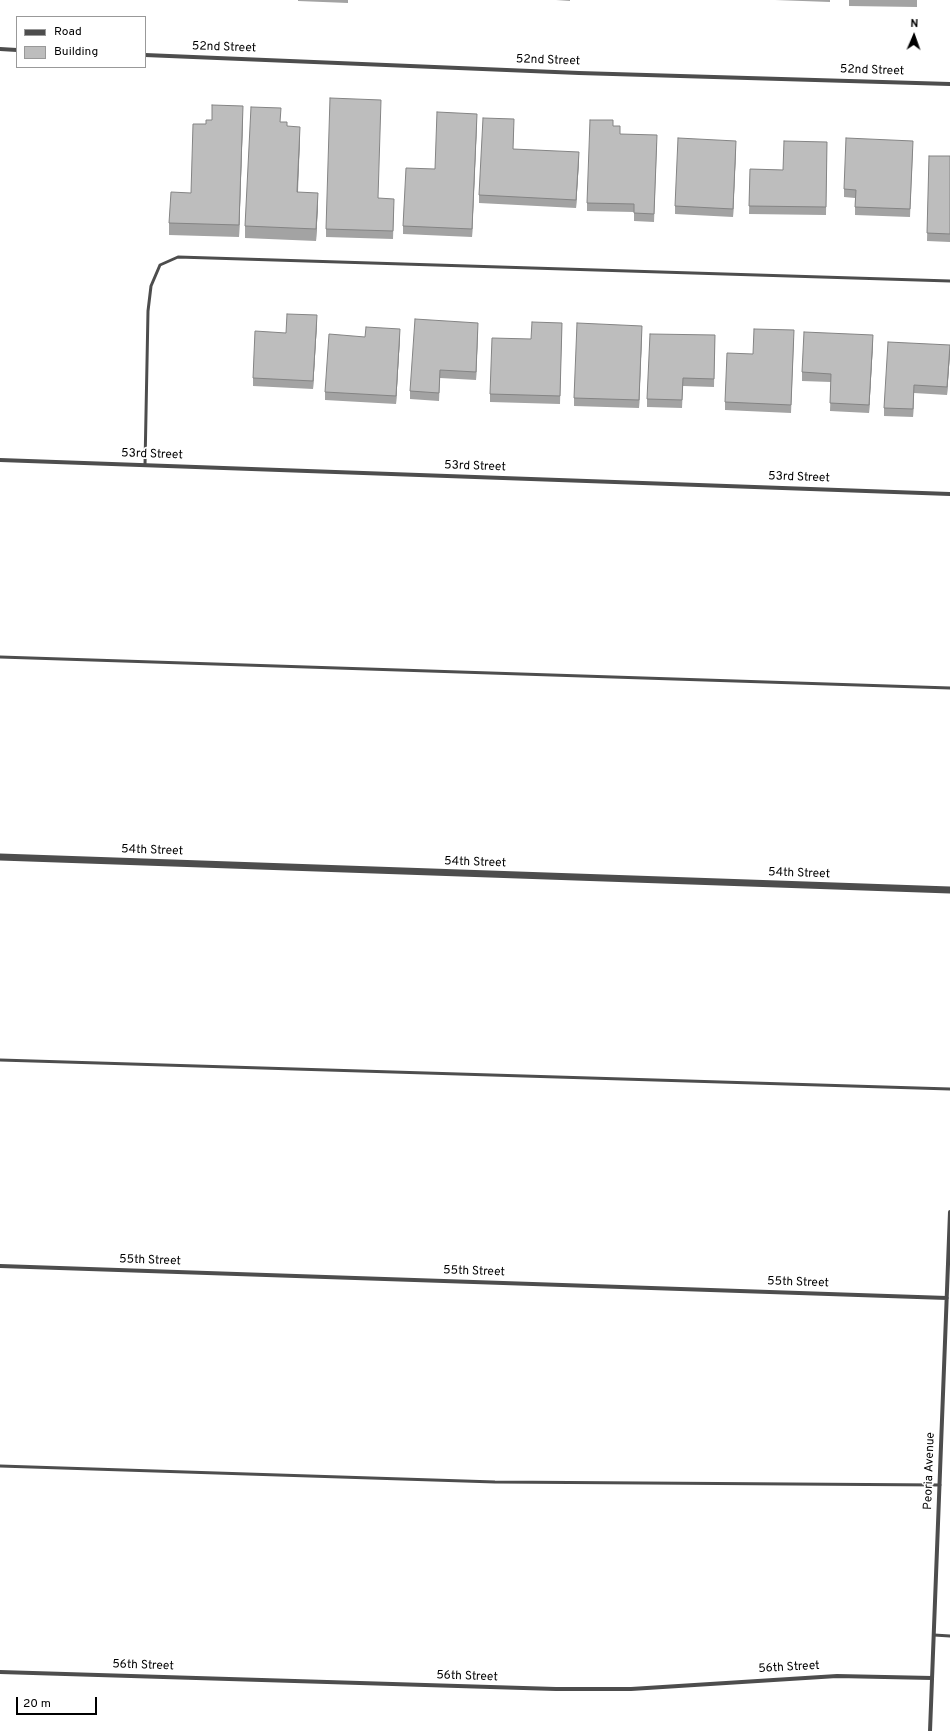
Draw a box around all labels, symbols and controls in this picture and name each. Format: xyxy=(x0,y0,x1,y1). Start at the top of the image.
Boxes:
legend xyxy=(16,16,146,68)
north arrow xyxy=(894,16,934,56)
text: N xyxy=(910,17,919,31)
text: Road xyxy=(54,24,82,40)
street label: 52nd Street xyxy=(192,40,256,56)
text: Building xyxy=(54,44,98,60)
street label: 52nd Street xyxy=(516,53,580,69)
street label: 52nd Street xyxy=(840,63,904,79)
street label: 53rd Street xyxy=(121,447,183,463)
street label: 53rd Street xyxy=(444,459,506,475)
street label: 53rd Street xyxy=(768,470,830,486)
street label: 54th Street xyxy=(121,843,183,859)
street label: 54th Street xyxy=(444,855,506,871)
street label: 54th Street xyxy=(768,866,830,882)
street label: 55th Street xyxy=(119,1253,181,1269)
street label: 55th Street xyxy=(443,1264,505,1280)
street label: 55th Street xyxy=(767,1275,829,1291)
street label: Peoria Avenue xyxy=(921,1432,939,1510)
street label: 56th Street xyxy=(112,1658,174,1674)
street label: 56th Street xyxy=(758,1659,820,1677)
street label: 56th Street xyxy=(436,1669,498,1685)
scale bar xyxy=(18,1689,99,1715)
text: 20 m xyxy=(23,1696,51,1712)

